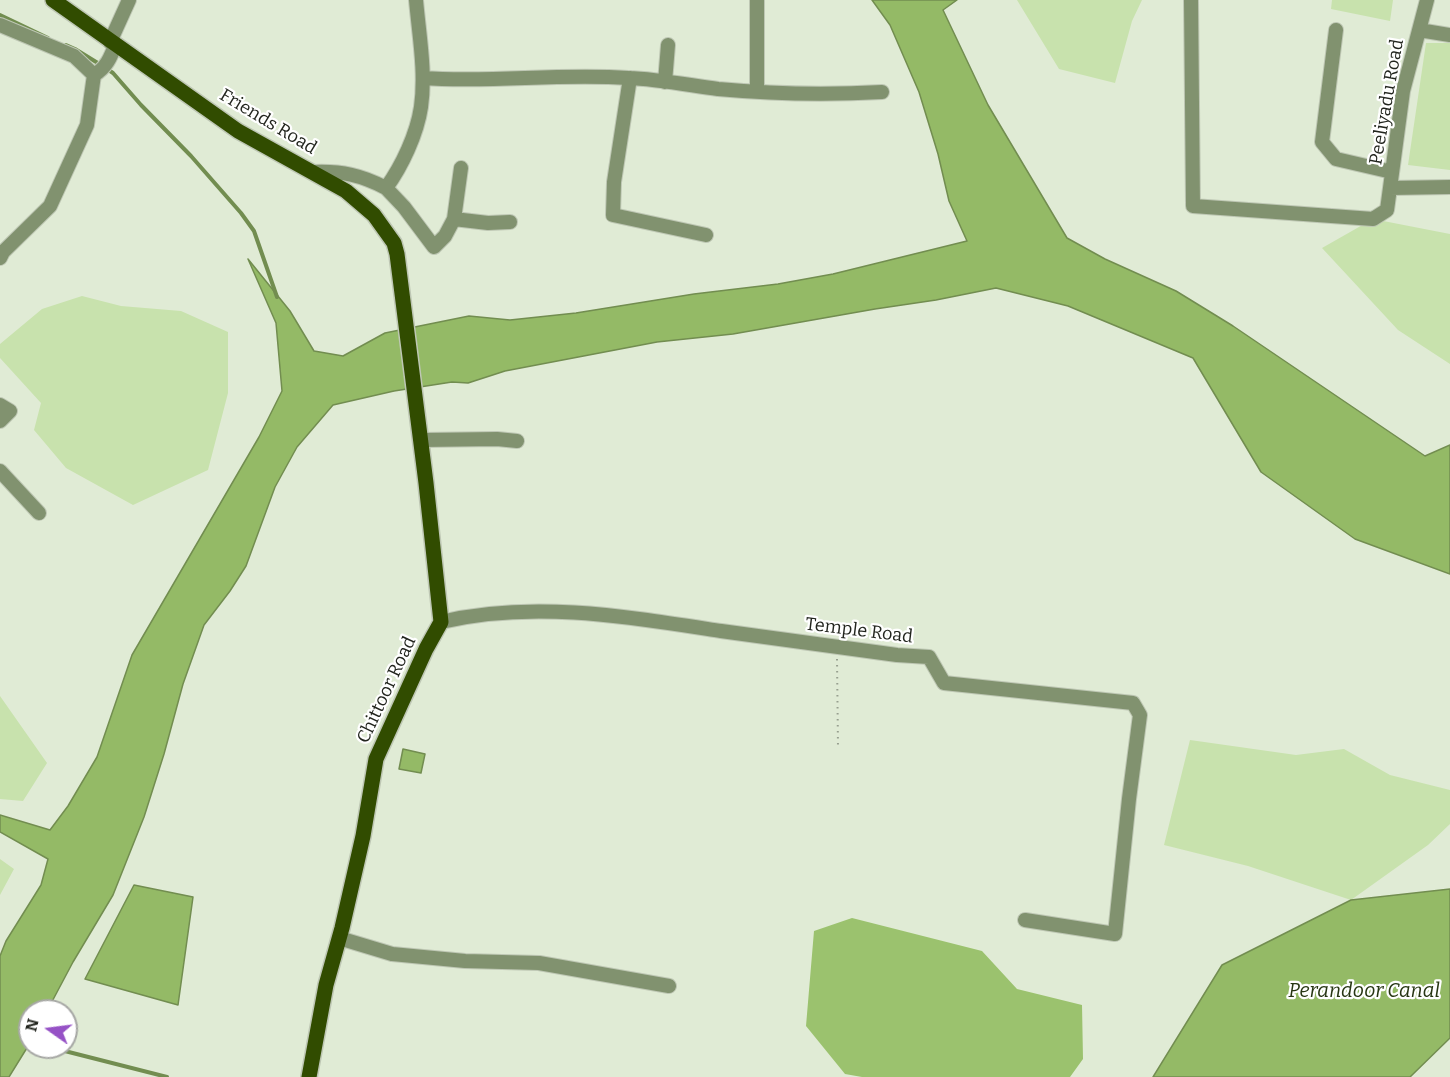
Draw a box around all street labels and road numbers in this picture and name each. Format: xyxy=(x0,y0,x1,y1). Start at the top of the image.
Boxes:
street label: Peeliyadu Road xyxy=(1365,38,1409,166)
street label: Friends Road xyxy=(216,85,320,159)
street label: Temple Road xyxy=(804,614,914,648)
street label: Chittoor Road xyxy=(353,633,421,747)

